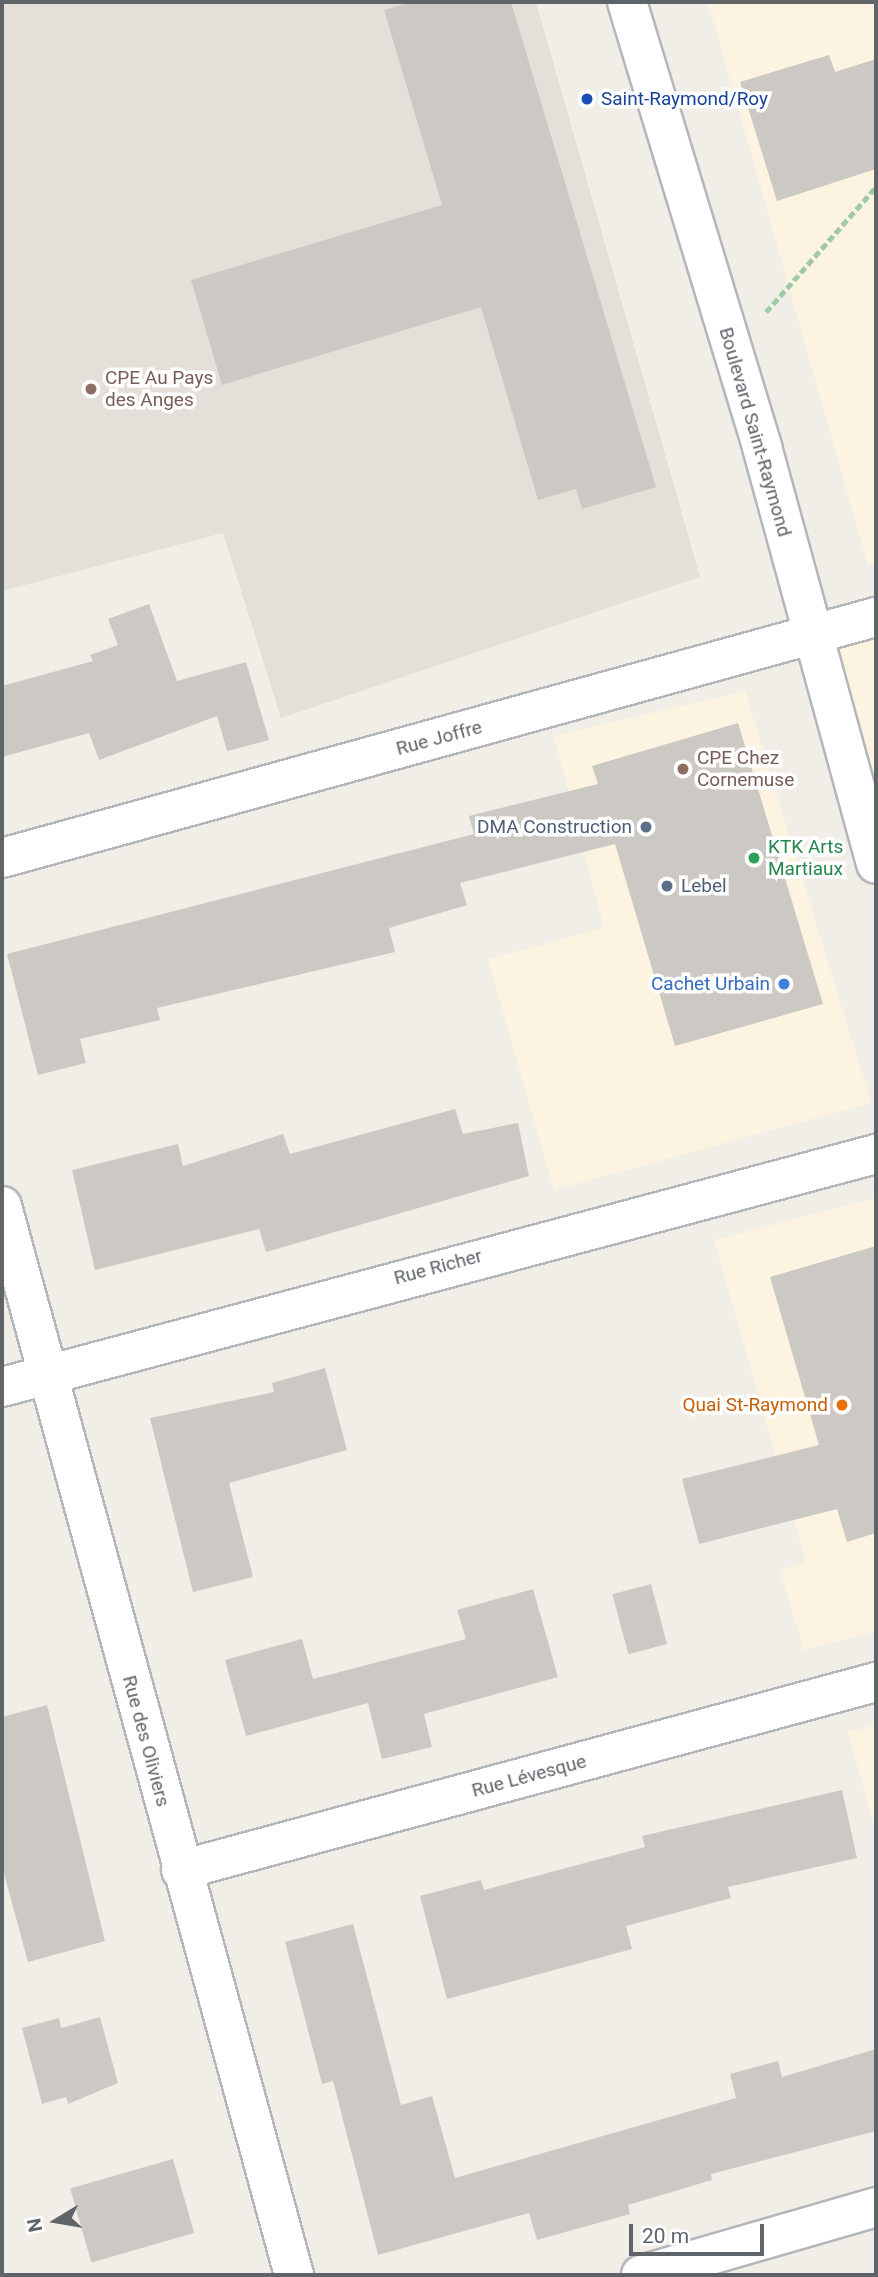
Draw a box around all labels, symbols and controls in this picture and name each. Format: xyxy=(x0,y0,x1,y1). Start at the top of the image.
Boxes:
place label: Saint-Raymond/Roy xyxy=(601,88,768,110)
marker: Saint-Raymond/Roy xyxy=(579,91,595,107)
street label: Boulevard Saint-Raymond xyxy=(714,325,796,539)
place label: CPE Au Pays des Anges xyxy=(105,367,213,411)
marker: CPE Au Pays des Anges xyxy=(83,381,99,397)
street label: Rue Joffre xyxy=(394,716,484,760)
place label: CPE Chez Cornemuse xyxy=(697,747,794,791)
marker: CPE Chez Cornemuse xyxy=(675,761,691,777)
place label: DMA Construction xyxy=(477,816,632,838)
marker: DMA Construction xyxy=(638,819,654,835)
place label: KTK Arts Martiaux xyxy=(768,836,843,880)
marker: KTK Arts Martiaux xyxy=(746,850,762,866)
place label: Lebel xyxy=(681,875,727,897)
marker: Lebel xyxy=(659,878,675,894)
place label: Cachet Urbain xyxy=(651,973,770,995)
marker: Cachet Urbain xyxy=(776,976,792,992)
street label: Rue Richer xyxy=(391,1244,485,1290)
place label: Quai St-Raymond xyxy=(682,1394,828,1416)
marker: Quai St-Raymond xyxy=(834,1397,850,1413)
street label: Rue des Oliviers xyxy=(118,1673,174,1809)
street label: Rue Lévesque xyxy=(469,1750,589,1802)
north arrow xyxy=(21,2186,91,2256)
scale bar xyxy=(633,2210,768,2254)
text: N xyxy=(22,2216,47,2234)
text: 20 m xyxy=(642,2224,689,2248)

